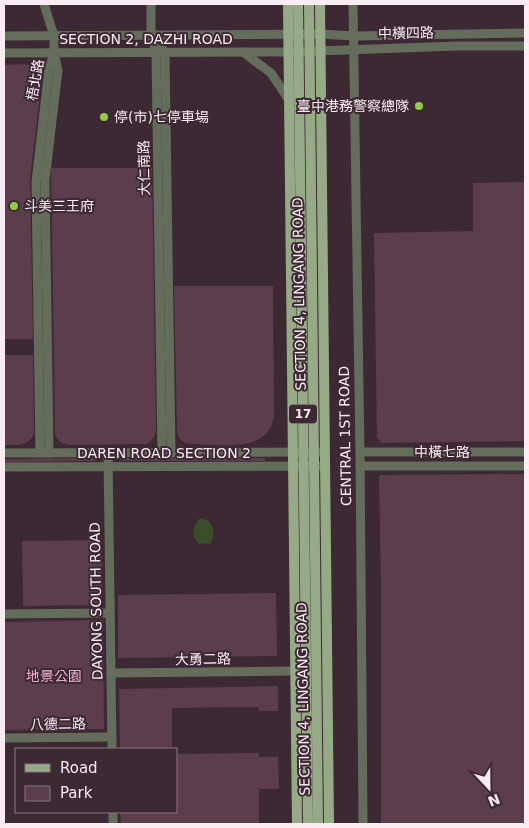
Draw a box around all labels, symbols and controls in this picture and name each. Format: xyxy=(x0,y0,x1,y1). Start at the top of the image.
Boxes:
street label: 中橫四路 xyxy=(378,25,434,41)
street label: SECTION 2, DAZHI ROAD xyxy=(59,31,233,47)
street label: 梧北路 xyxy=(23,58,47,102)
place label: 臺中港務警察總隊 xyxy=(297,98,409,114)
marker: 臺中港務警察總隊 xyxy=(413,100,425,112)
place label: 停(市)七停車場 xyxy=(114,109,209,125)
marker: 停(市)七停車場 xyxy=(98,111,110,123)
street label: 大仁南路 xyxy=(136,140,152,196)
street label: SECTION 4, LINGANG ROAD xyxy=(289,197,309,391)
place label: 斗美三王府 xyxy=(24,198,94,214)
marker: 斗美三王府 xyxy=(8,200,20,212)
street label: CENTRAL 1ST ROAD xyxy=(336,366,354,506)
road number: 17 xyxy=(289,404,317,424)
street label: 中橫七路 xyxy=(414,444,470,460)
street label: DAREN ROAD SECTION 2 xyxy=(77,445,251,461)
street label: DAYONG SOUTH ROAD xyxy=(87,522,105,680)
street label: SECTION 4, LINGANG ROAD xyxy=(293,602,313,796)
street label: 大勇二路 xyxy=(175,651,231,667)
park label: 地景公園 xyxy=(26,668,82,684)
street label: 八德二路 xyxy=(30,716,86,732)
legend xyxy=(15,748,178,813)
text: Road xyxy=(60,759,98,777)
north arrow xyxy=(464,763,514,813)
text: Park xyxy=(60,784,93,802)
text: N xyxy=(485,790,502,810)

